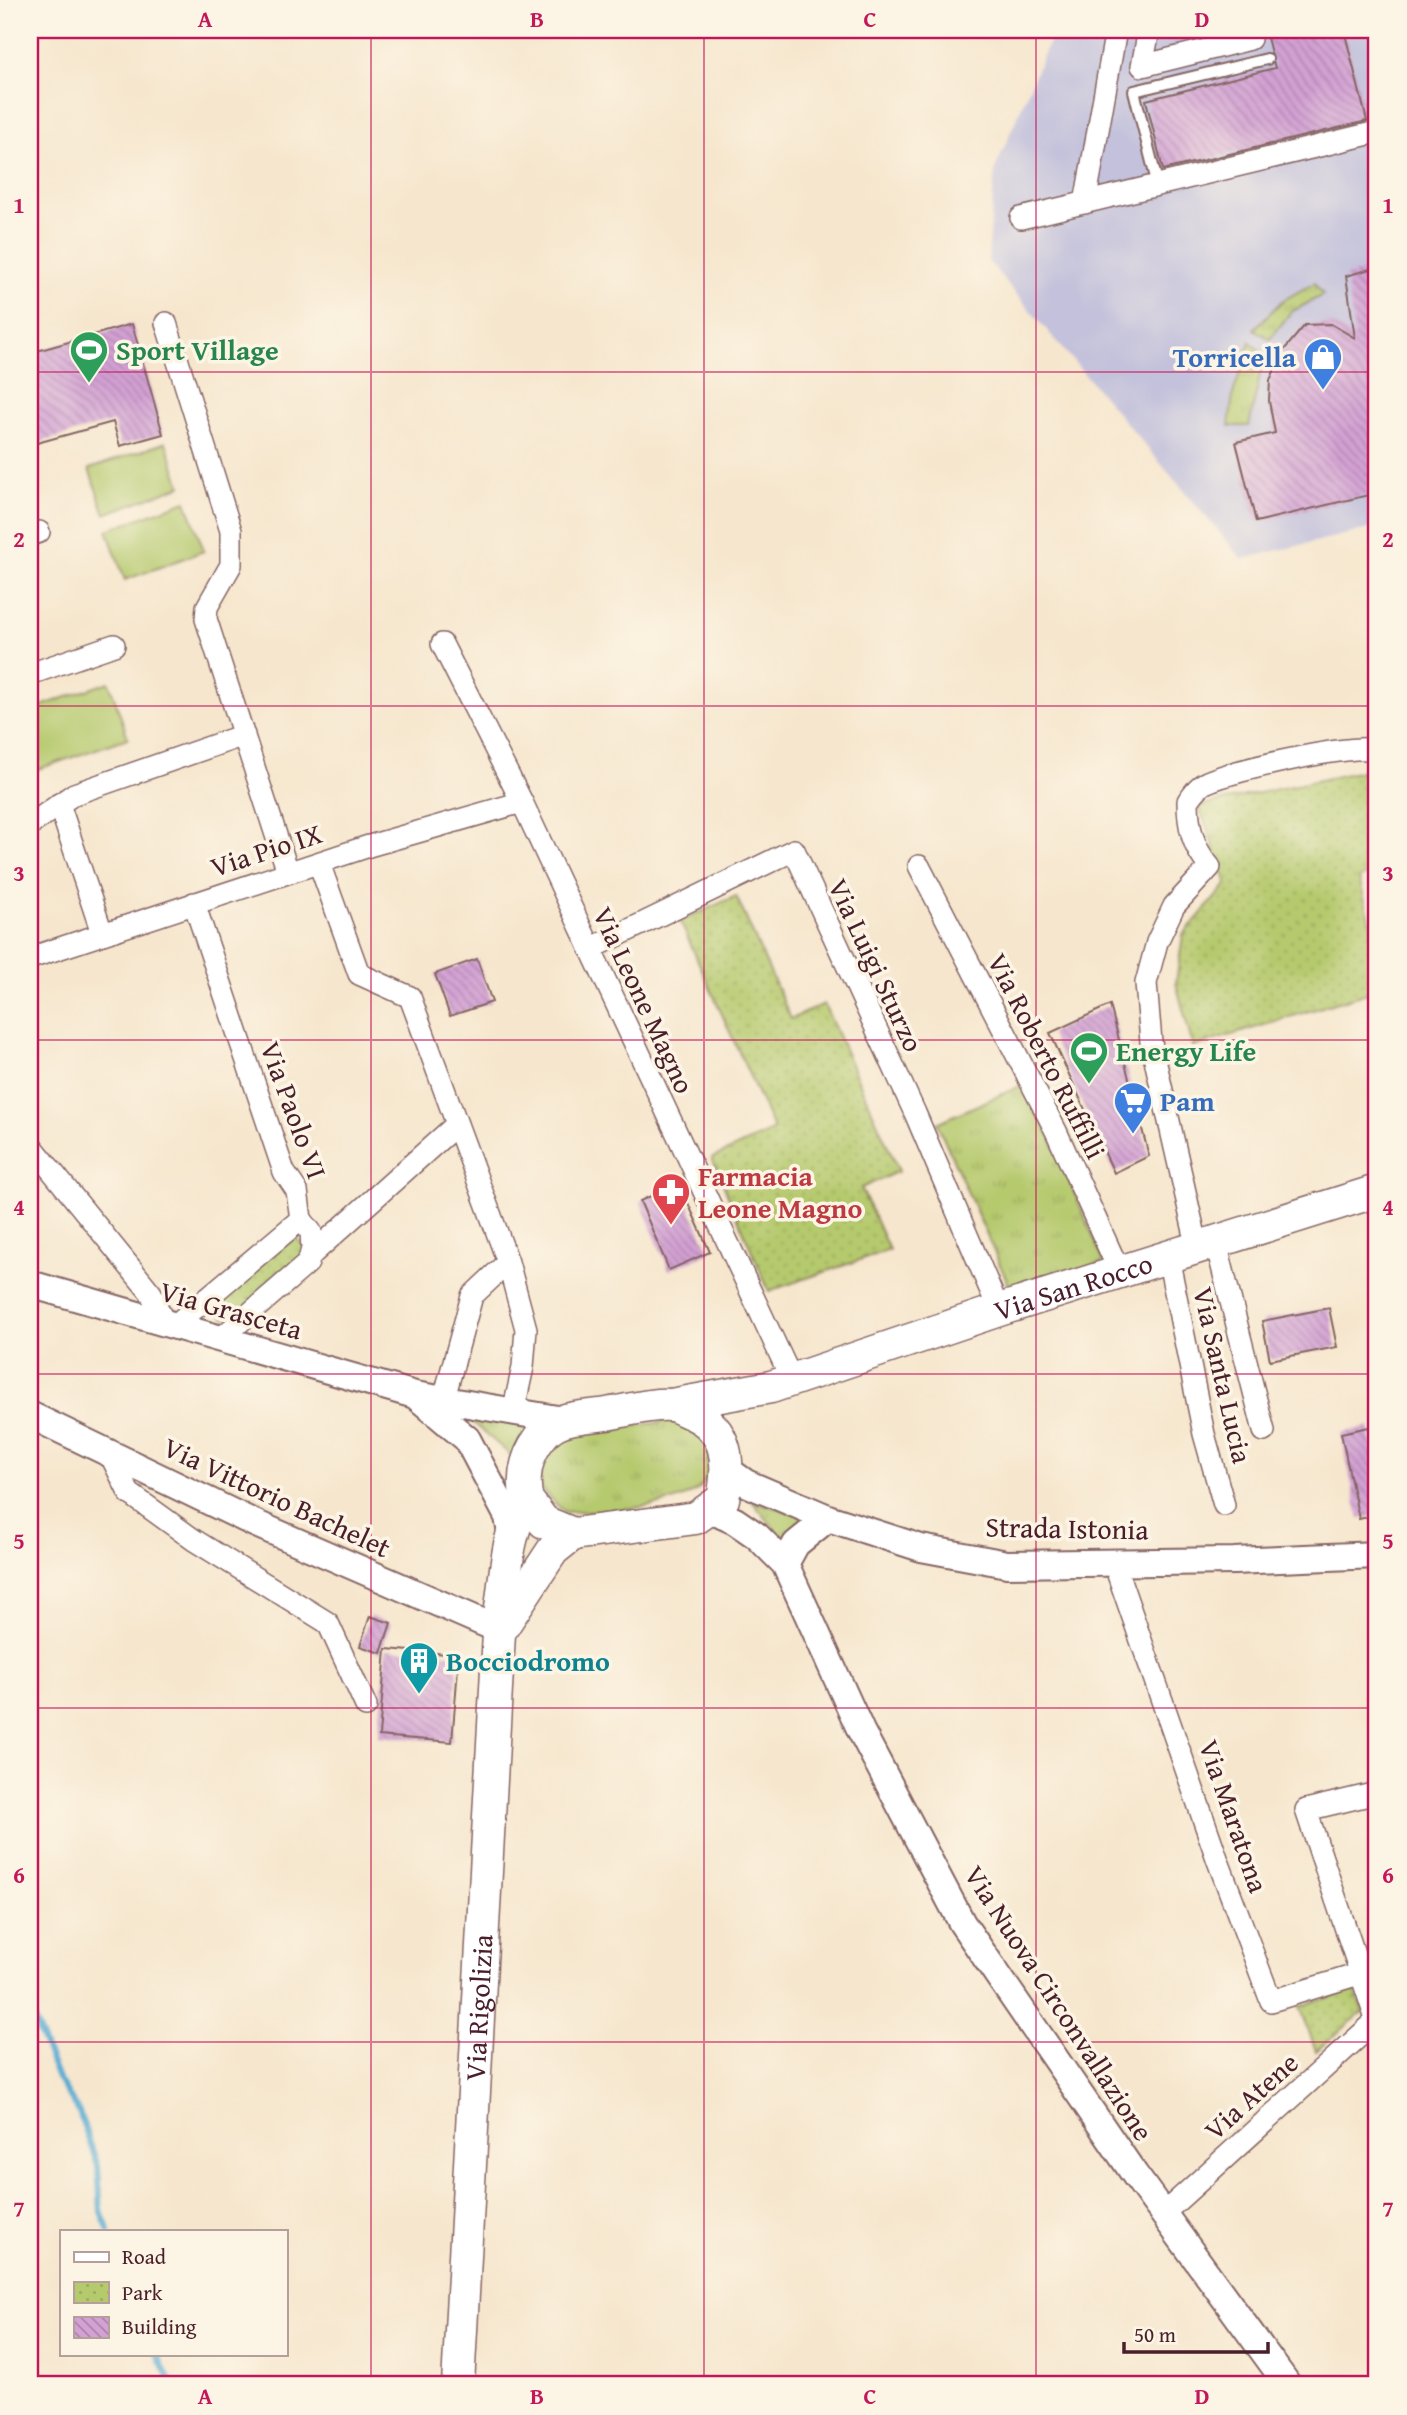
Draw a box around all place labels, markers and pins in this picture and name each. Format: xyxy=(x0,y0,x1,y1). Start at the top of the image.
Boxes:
sports icon: Sport Village xyxy=(68,329,110,384)
place label: Sport Village xyxy=(116,329,279,370)
place label: Torricella xyxy=(1173,336,1297,377)
shop icon: Torricella xyxy=(1302,336,1344,391)
sports icon: Energy Life xyxy=(1068,1030,1110,1085)
place label: Energy Life xyxy=(1116,1030,1256,1071)
supermarket icon: Pam xyxy=(1112,1080,1154,1135)
place label: Pam xyxy=(1160,1080,1215,1121)
place label: Farmacia Leone Magno xyxy=(698,1155,862,1228)
pharmacy icon: Farmacia Leone Magno xyxy=(650,1171,692,1226)
building icon: Bocciodromo xyxy=(398,1640,440,1695)
place label: Bocciodromo xyxy=(446,1640,610,1681)

